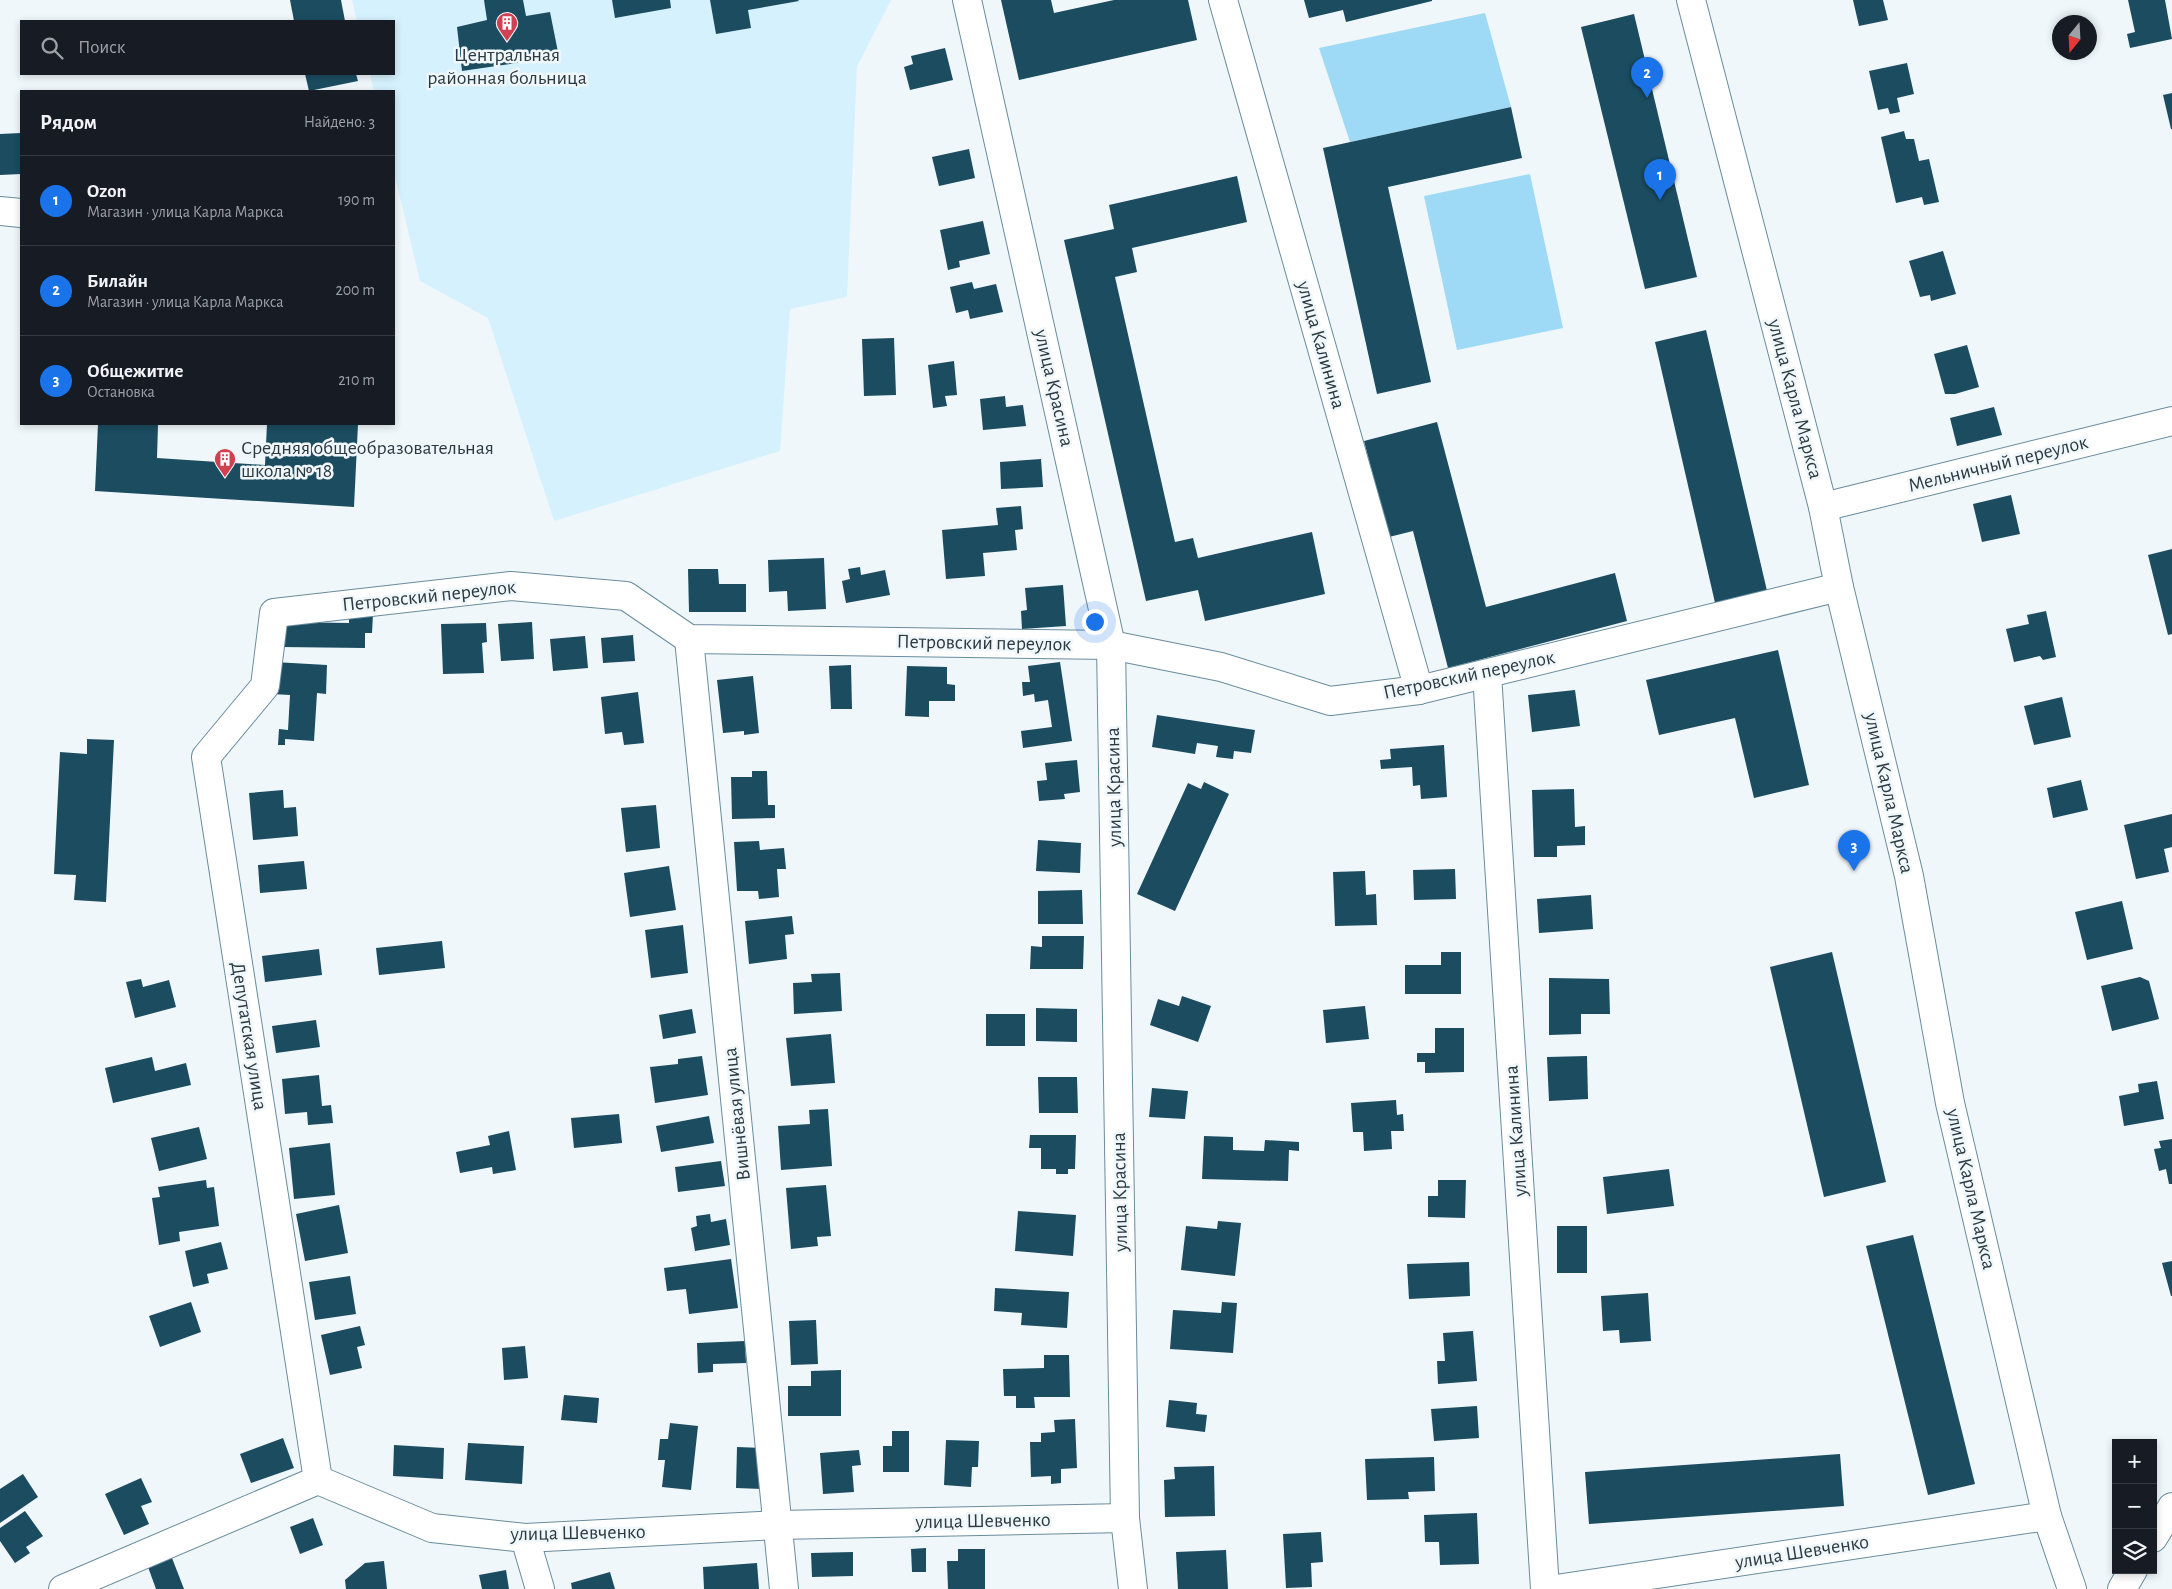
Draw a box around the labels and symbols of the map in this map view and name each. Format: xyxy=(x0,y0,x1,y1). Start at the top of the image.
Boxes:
building icon: Центральная районная больница xyxy=(495,11,519,42)
north arrow xyxy=(2052,15,2097,60)
place label: Центральная районная больница xyxy=(427,45,587,88)
pin: 2 xyxy=(1631,57,1663,98)
pin: 1 xyxy=(1644,159,1676,200)
street label: улица Калинина xyxy=(1293,278,1349,411)
street label: улица Карла Маркса xyxy=(1764,316,1826,481)
street label: улица Красина xyxy=(1031,326,1077,449)
street label: Мельничный переулок xyxy=(1906,432,2090,496)
place label: Средняя общеобразовательная школа № 18 xyxy=(241,438,494,481)
building icon: Средняя общеобразовательная школа № 18 xyxy=(213,447,237,478)
street label: Петровский переулок xyxy=(341,577,517,615)
your location xyxy=(1082,609,1108,635)
street label: Петровский переулок xyxy=(897,631,1071,655)
street label: Петровский переулок xyxy=(1382,647,1556,703)
street label: улица Карла Маркса xyxy=(1861,710,1917,875)
street label: улица Красина xyxy=(1103,727,1125,848)
pin: 3 xyxy=(1838,830,1870,871)
street label: Депутатская улица xyxy=(227,960,271,1112)
street label: Вишнёвая улица xyxy=(720,1046,754,1182)
street label: улица Калинина xyxy=(1501,1065,1531,1198)
street label: улица Карла Маркса xyxy=(1943,1106,1999,1271)
street label: улица Красина xyxy=(1109,1132,1131,1253)
street label: улица Шевченко xyxy=(914,1510,1051,1532)
street label: улица Шевченко xyxy=(509,1522,646,1544)
street label: улица Шевченко xyxy=(1733,1532,1870,1573)

